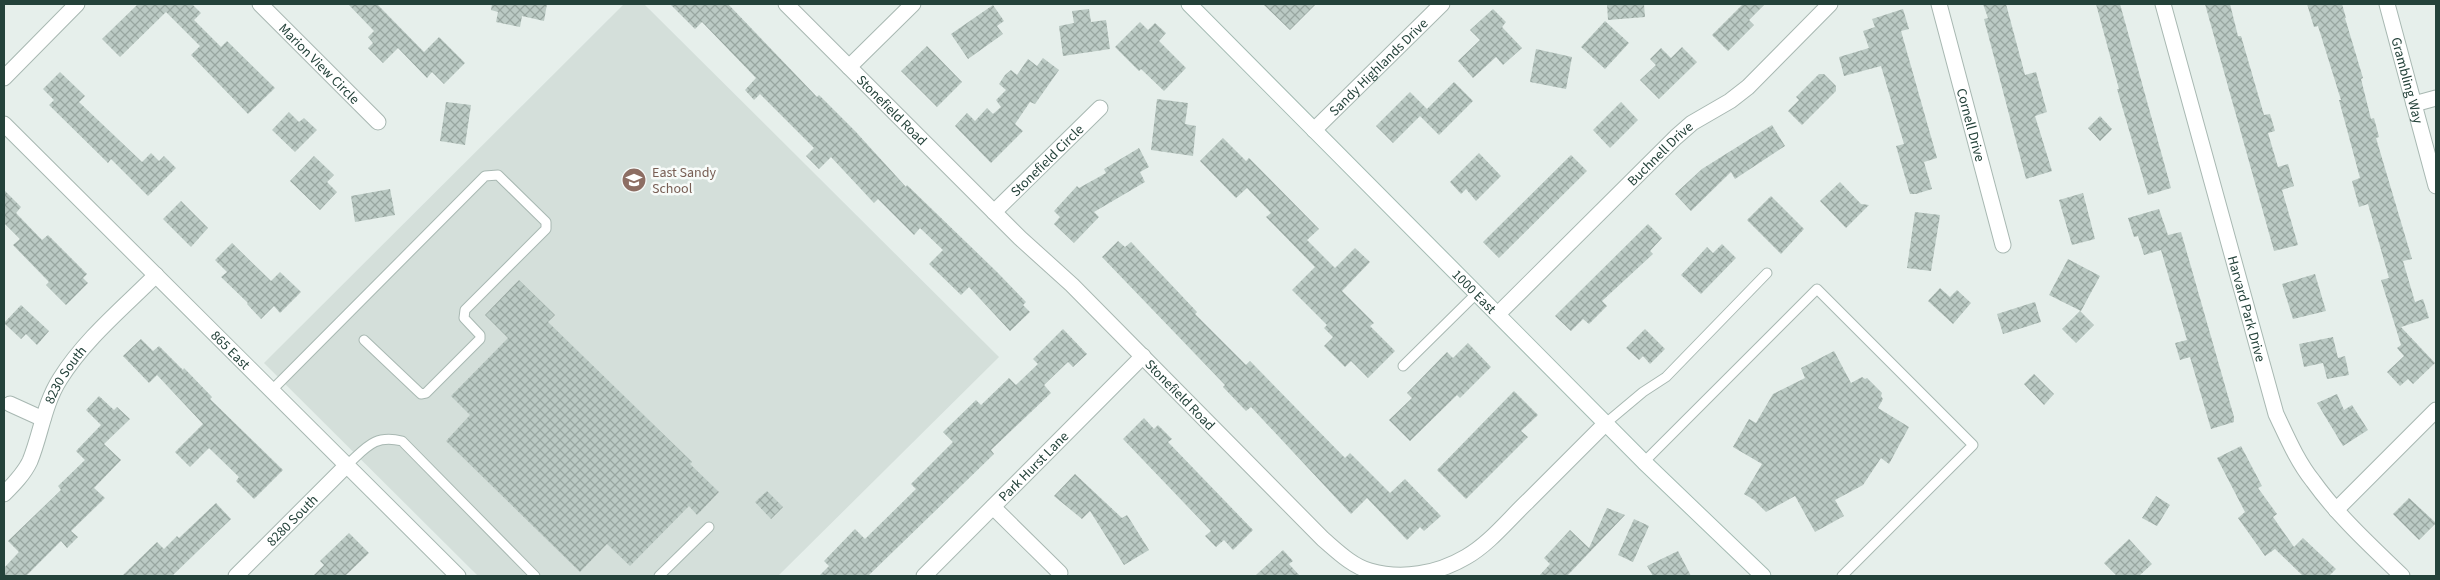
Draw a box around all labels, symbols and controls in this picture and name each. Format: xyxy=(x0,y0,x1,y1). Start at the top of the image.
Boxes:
street label: Sandy Highlands Drive xyxy=(1325,14,1433,121)
street label: Marion View Circle xyxy=(274,19,364,109)
street label: Grambling Way xyxy=(2385,35,2428,126)
street label: Stonefield Road xyxy=(852,71,931,151)
street label: Cornell Drive xyxy=(1951,86,1989,164)
street label: Buchnell Drive xyxy=(1623,117,1698,191)
street label: Stonefield Circle xyxy=(1006,120,1089,202)
place label: East Sandy School xyxy=(652,163,717,199)
school or university icon: East Sandy School xyxy=(621,167,647,193)
street label: Harvard Park Drive xyxy=(2222,253,2270,364)
street label: 1000 East xyxy=(1447,265,1501,319)
street label: 865 East xyxy=(206,326,254,375)
street label: 8230 South xyxy=(40,342,92,407)
street label: Stonefield Road xyxy=(1140,355,1219,435)
street label: Park Hurst Lane xyxy=(994,427,1074,507)
street label: 8280 South xyxy=(262,491,323,551)

